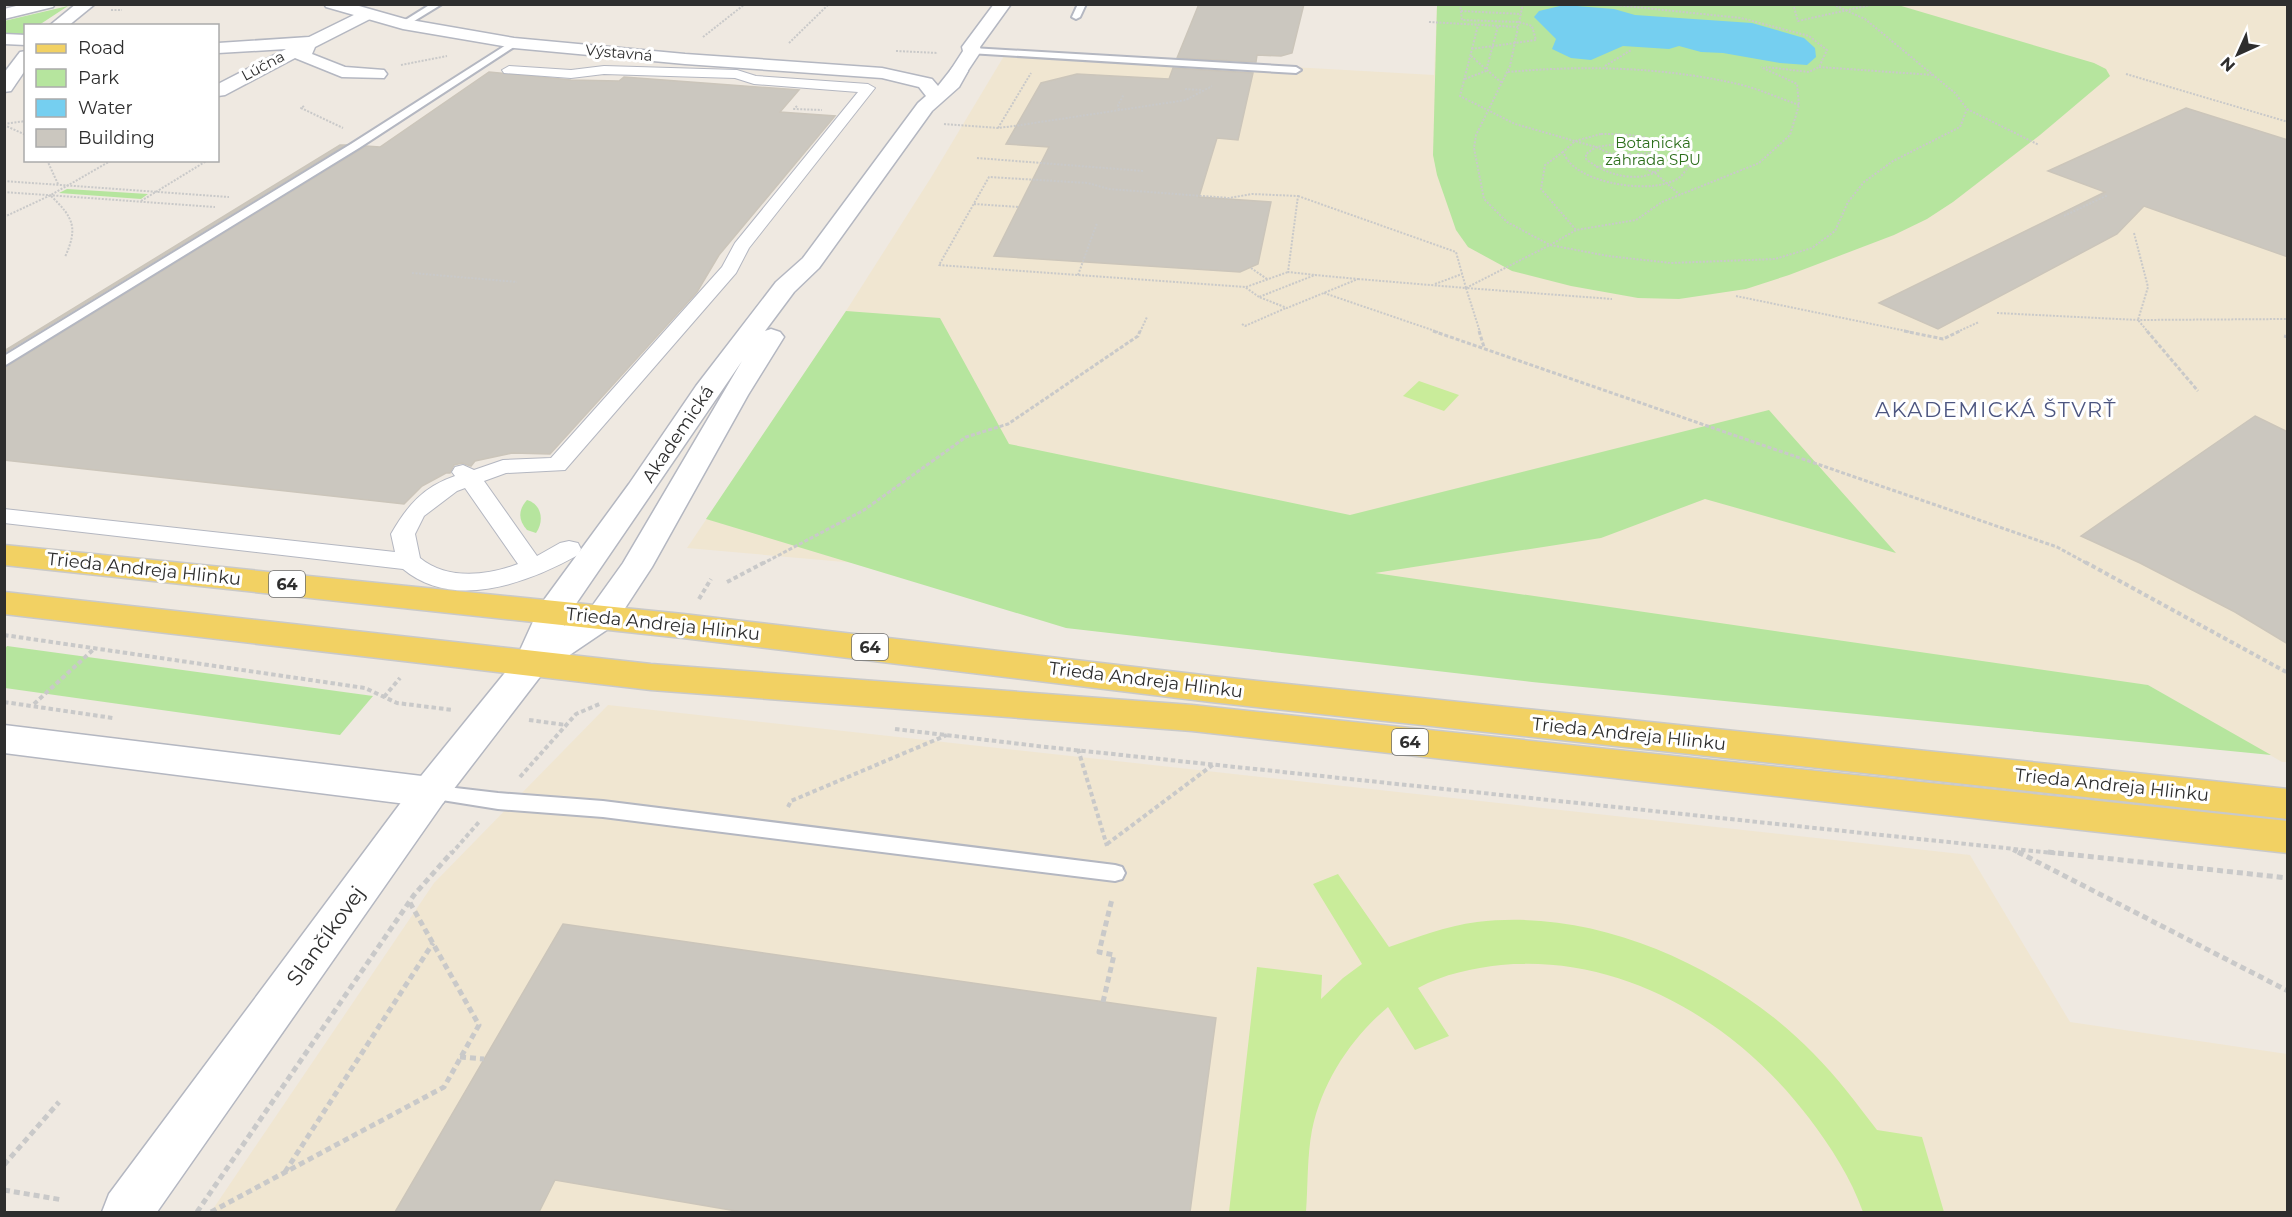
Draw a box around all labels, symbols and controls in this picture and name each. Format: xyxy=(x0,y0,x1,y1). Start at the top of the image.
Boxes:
legend xyxy=(24,24,219,162)
north arrow xyxy=(2208,24,2268,84)
text: Road xyxy=(78,37,125,59)
street label: Výstavná xyxy=(585,40,653,65)
street label: Lúčna xyxy=(238,46,288,85)
text: N xyxy=(2216,53,2239,76)
text: Park xyxy=(78,67,119,89)
text: Water xyxy=(78,97,133,119)
text: Building xyxy=(78,127,155,149)
park label: Botanická záhrada SPU xyxy=(1605,133,1701,169)
street label: Akademická xyxy=(637,381,719,487)
district label: AKADEMICKÁ ŠTVRŤ xyxy=(1875,397,2117,422)
street label: Trieda Andreja Hlinku xyxy=(46,548,242,590)
road number: 64 xyxy=(269,571,305,597)
street label: Trieda Andreja Hlinku xyxy=(565,603,761,645)
road number: 64 xyxy=(852,634,888,660)
street label: Trieda Andreja Hlinku xyxy=(1048,657,1244,703)
street label: Trieda Andreja Hlinku xyxy=(1531,713,1727,755)
road number: 64 xyxy=(1392,729,1428,755)
street label: Trieda Andreja Hlinku xyxy=(2014,764,2210,806)
street label: Slančíkovej xyxy=(281,881,370,990)

